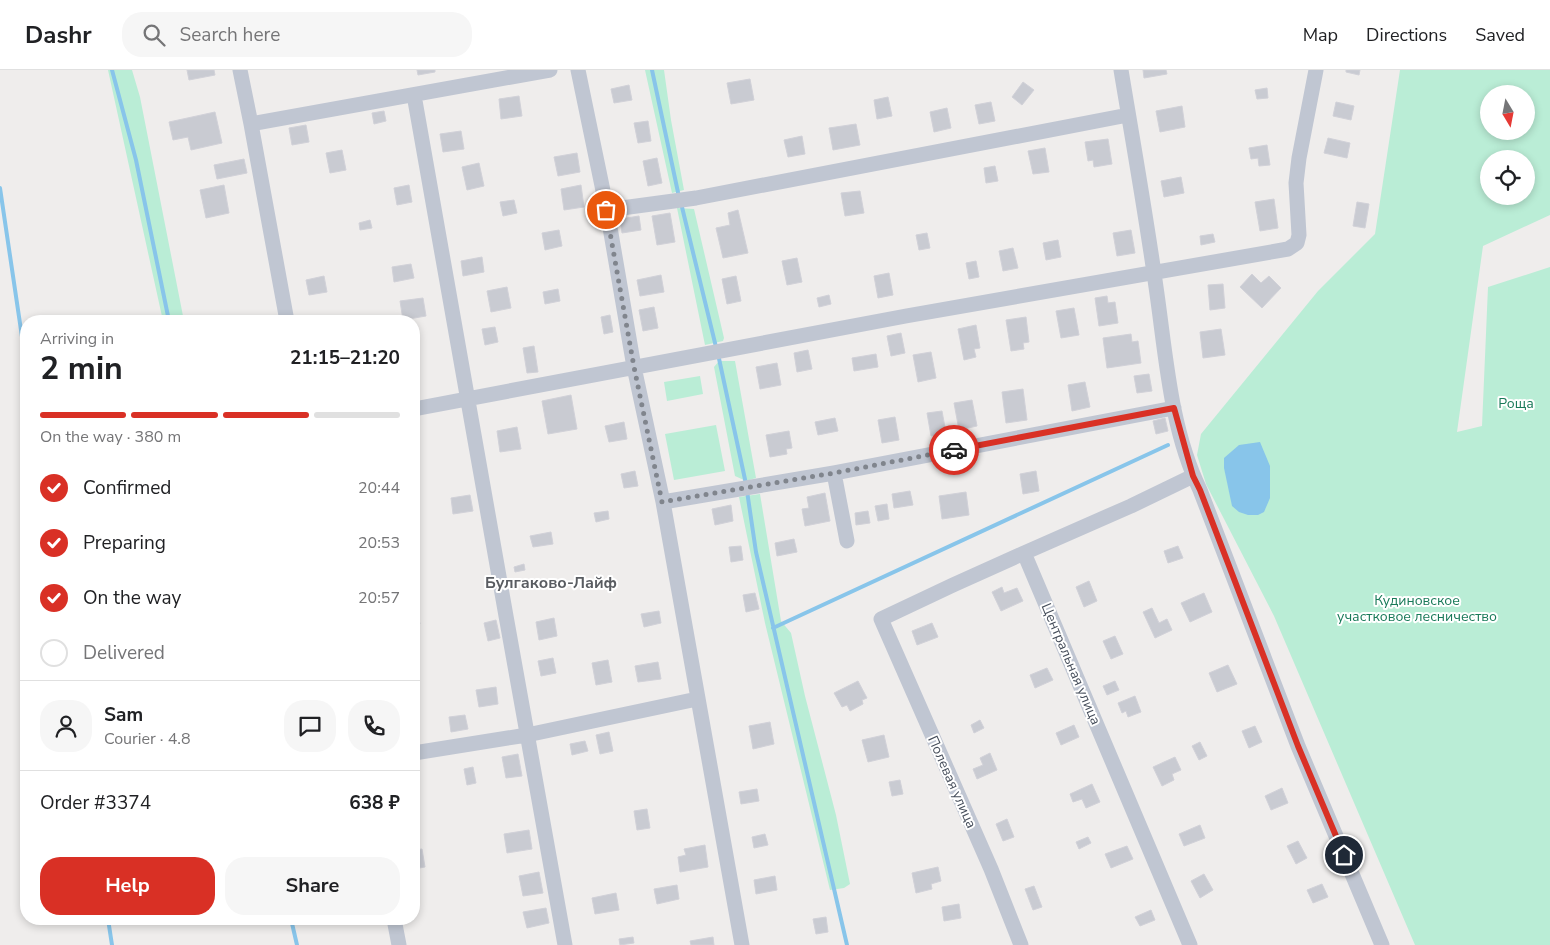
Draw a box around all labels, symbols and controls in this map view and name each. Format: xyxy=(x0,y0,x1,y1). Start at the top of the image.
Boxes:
search box xyxy=(122,12,472,57)
text: Dashr xyxy=(25,19,92,51)
icon: search xyxy=(140,21,168,49)
text: Search here xyxy=(180,22,280,48)
text: Map xyxy=(1303,23,1338,47)
text: Directions xyxy=(1366,23,1447,47)
text: Saved xyxy=(1475,23,1525,47)
north arrow xyxy=(1480,85,1535,140)
map controls xyxy=(1480,85,1535,205)
button: locate xyxy=(1480,150,1535,205)
pin xyxy=(585,189,627,231)
icon: bag xyxy=(592,196,620,224)
text: Arriving in xyxy=(40,328,114,350)
text: 21:15–21:20 xyxy=(290,345,400,371)
text: 2 min xyxy=(40,347,123,390)
park label: Роща xyxy=(1498,394,1534,413)
courier xyxy=(929,425,979,475)
text: On the way · 380 m xyxy=(40,426,181,448)
icon: car xyxy=(940,436,968,464)
icon: check xyxy=(40,474,68,502)
text: Confirmed xyxy=(83,475,171,501)
text: 20:44 xyxy=(358,477,400,499)
icon: check xyxy=(40,529,68,557)
text: Preparing xyxy=(83,530,166,556)
text: 20:53 xyxy=(358,532,400,554)
district label: Булгаково-Лайф xyxy=(485,572,617,594)
icon: check xyxy=(40,584,68,612)
text: On the way xyxy=(83,585,181,611)
text: 20:57 xyxy=(358,587,400,609)
park label: Кудиновское участковое лесничество xyxy=(1337,591,1497,626)
street label: Центральная улица xyxy=(1037,600,1105,728)
text: Delivered xyxy=(83,640,165,666)
button: person xyxy=(40,700,92,752)
button: chat xyxy=(284,700,336,752)
button: phone xyxy=(348,700,400,752)
text: Sam xyxy=(104,702,143,728)
text: Courier · 4.8 xyxy=(104,728,190,750)
street label: Полевая улица xyxy=(923,733,981,831)
text: Order #3374 xyxy=(40,790,151,816)
text: 638 ₽ xyxy=(349,790,400,816)
pin xyxy=(1323,834,1365,876)
icon: home xyxy=(1330,841,1358,869)
button: Help xyxy=(40,857,215,915)
button: Share xyxy=(225,857,400,915)

